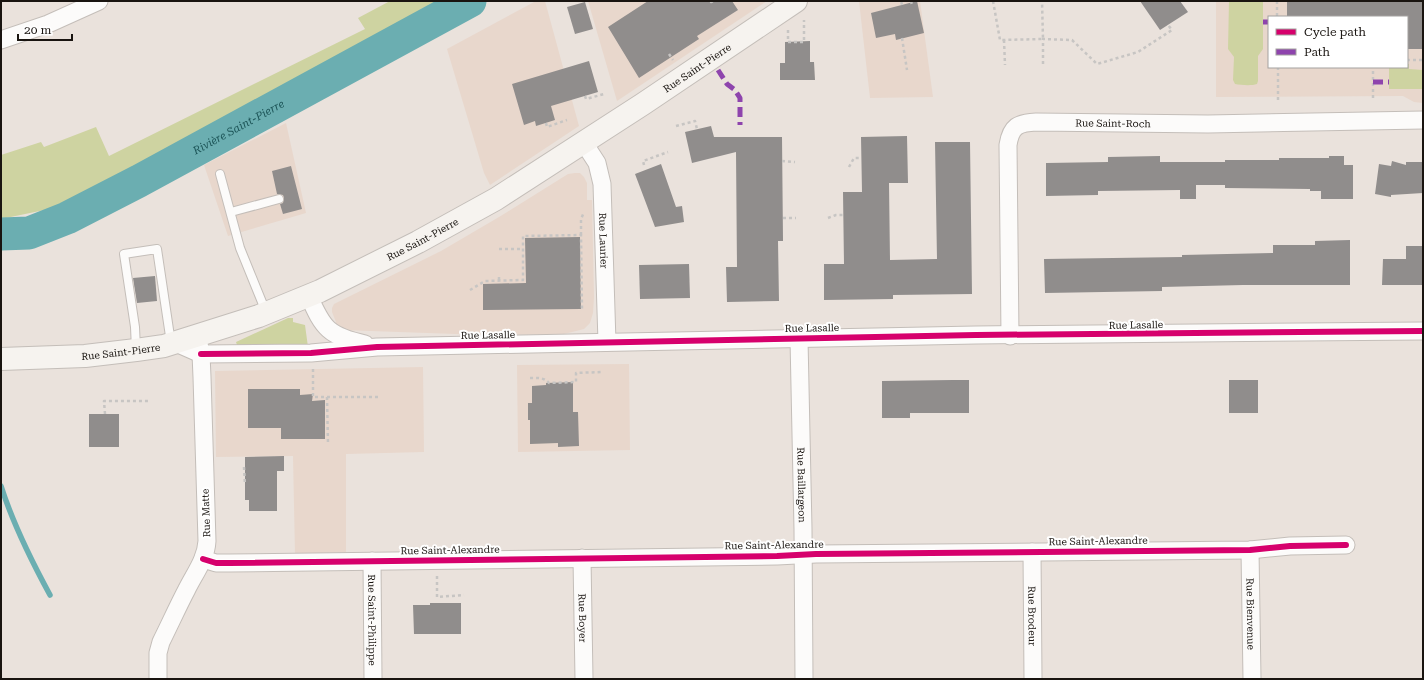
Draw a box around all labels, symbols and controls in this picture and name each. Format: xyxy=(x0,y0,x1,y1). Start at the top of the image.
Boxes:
scale bar xyxy=(18,16,72,42)
legend xyxy=(1268,16,1408,68)
text: 20 m xyxy=(24,23,51,37)
text: Cycle path xyxy=(1304,25,1366,39)
street label: Rue Saint-Pierre xyxy=(661,41,733,94)
text: Path xyxy=(1304,45,1330,59)
water label: Rivière Saint-Pierre xyxy=(190,97,287,157)
street label: Rue Saint-Roch xyxy=(1075,117,1151,129)
street label: Rue Laurier xyxy=(597,212,610,269)
street label: Rue Saint-Pierre xyxy=(385,215,460,262)
street label: Rue Lasalle xyxy=(1109,319,1164,331)
street label: Rue Lasalle xyxy=(785,322,840,334)
street label: Rue Lasalle xyxy=(461,329,516,341)
street label: Rue Saint-Pierre xyxy=(81,341,161,362)
street label: Rue Baillargeon xyxy=(796,447,808,523)
street label: Rue Matte xyxy=(200,488,212,538)
street label: Rue Saint-Alexandre xyxy=(1048,535,1148,547)
street label: Rue Saint-Alexandre xyxy=(724,539,824,551)
street label: Rue Saint-Alexandre xyxy=(400,544,500,556)
street label: Rue Saint-Philippe xyxy=(367,574,378,666)
street label: Rue Bienvenue xyxy=(1245,578,1257,651)
street label: Rue Brodeur xyxy=(1027,586,1038,646)
street label: Rue Boyer xyxy=(577,593,589,643)

